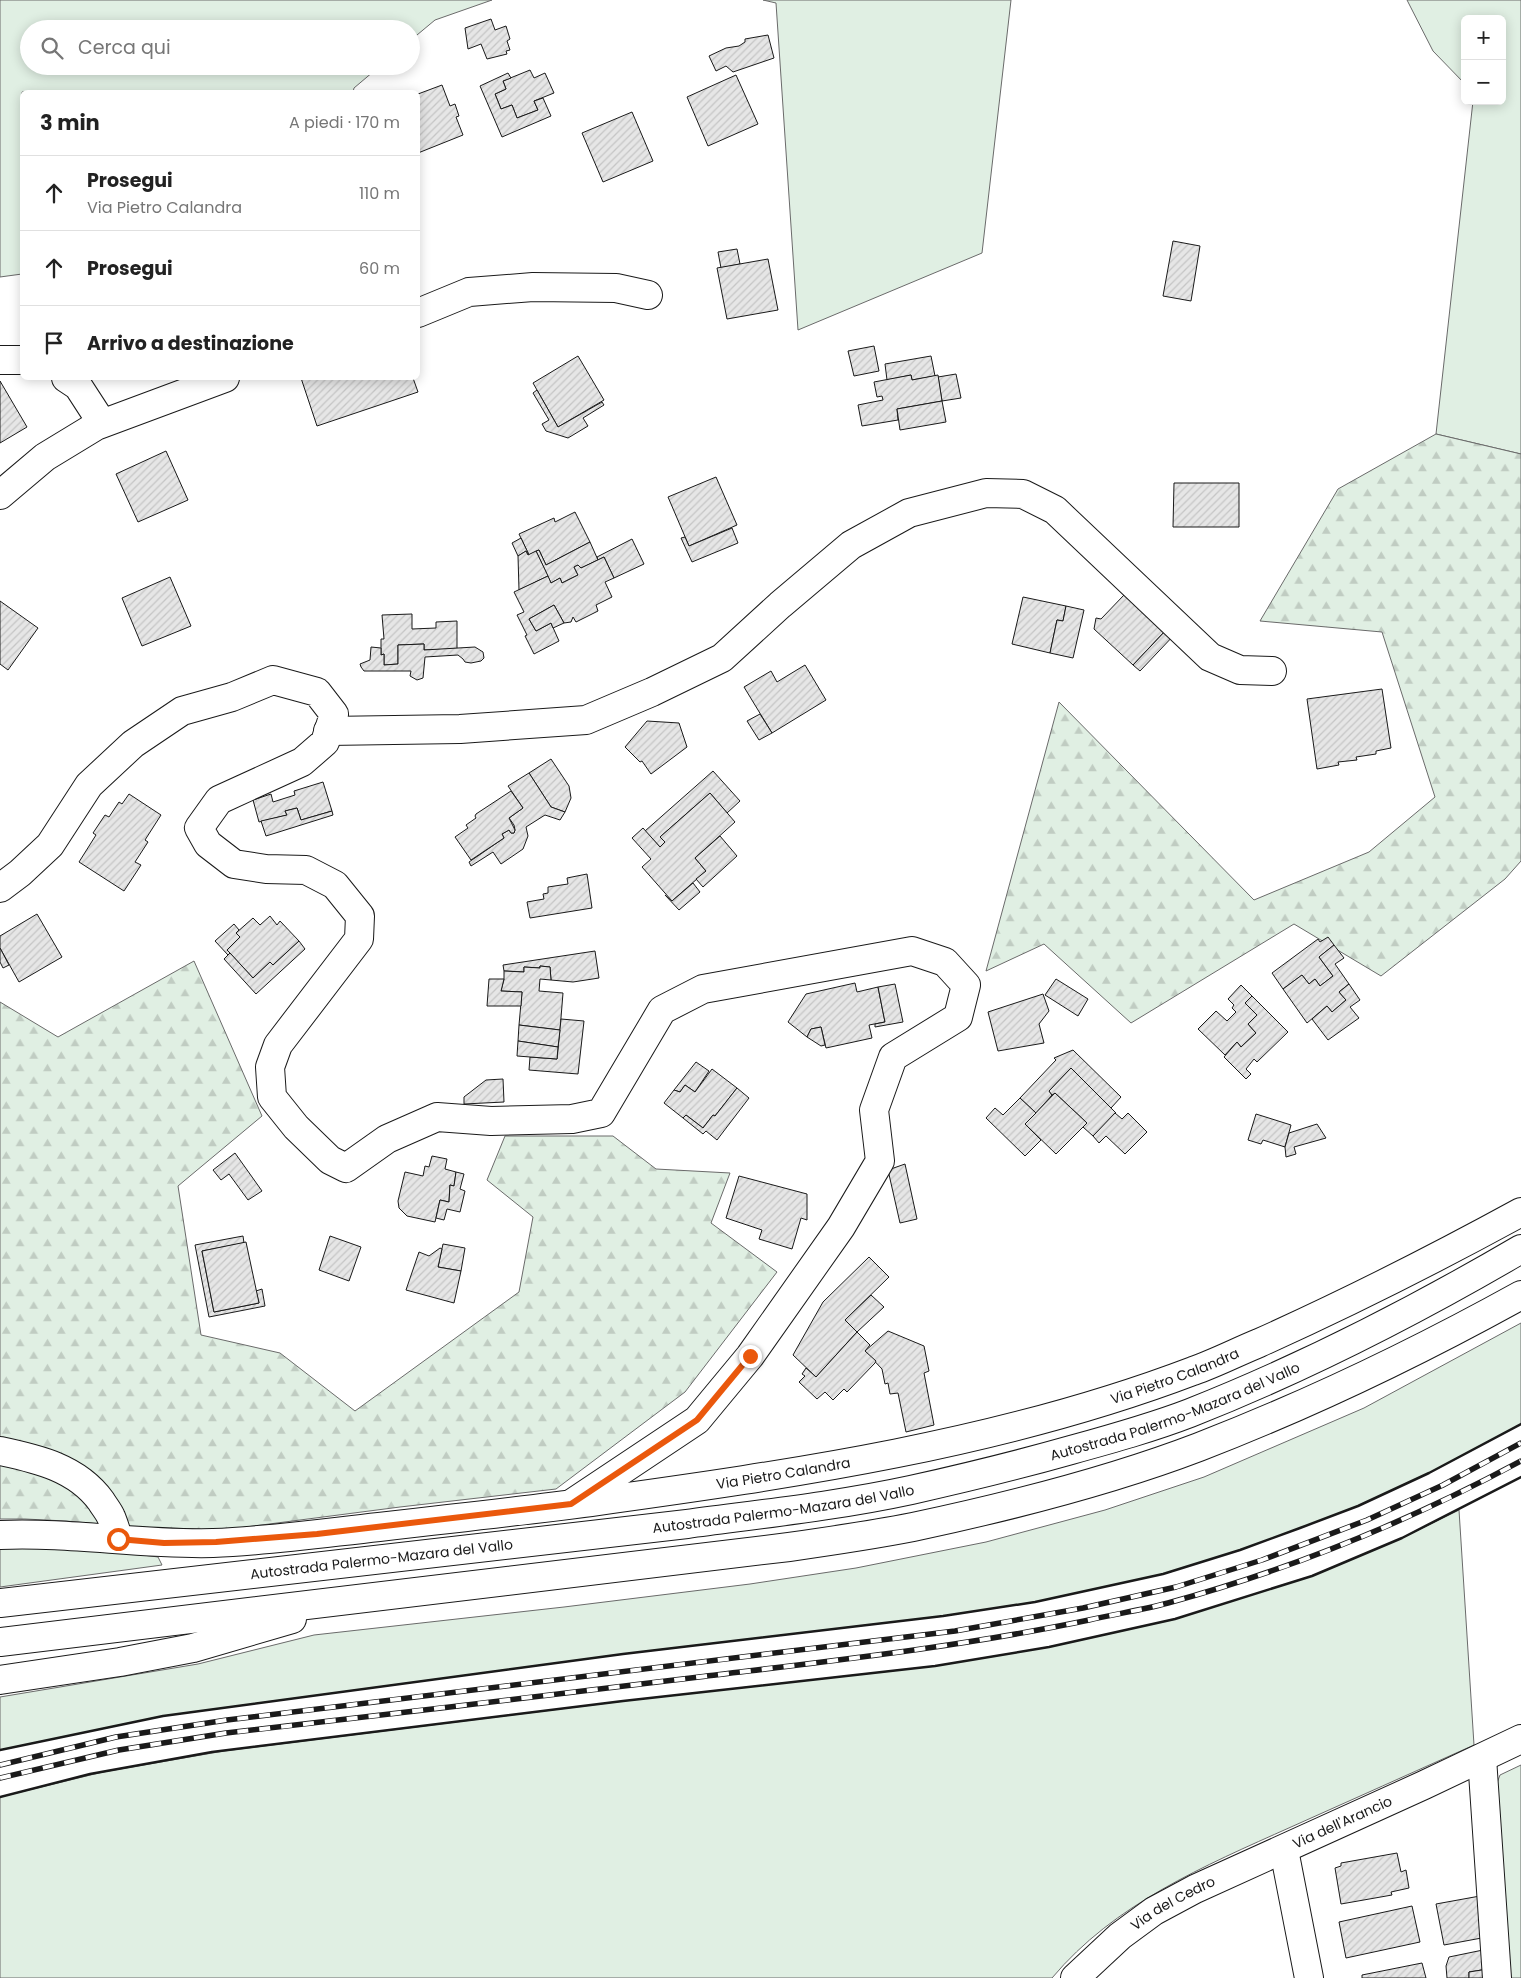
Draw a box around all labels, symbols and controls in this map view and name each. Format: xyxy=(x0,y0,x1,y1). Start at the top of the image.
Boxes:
map controls xyxy=(1461,15,1506,105)
button: + xyxy=(1461,15,1506,60)
search box xyxy=(20,20,420,75)
icon: search xyxy=(38,34,66,62)
text: Cerca qui xyxy=(78,34,171,61)
button: − xyxy=(1461,60,1506,105)
text: 3 min xyxy=(40,108,100,137)
text: A piedi · 170 m xyxy=(289,111,400,134)
text: Prosegui xyxy=(87,167,173,194)
icon: ahead xyxy=(40,179,68,207)
text: 110 m xyxy=(359,182,400,205)
text: Via Pietro Calandra xyxy=(87,196,242,219)
icon: ahead xyxy=(40,254,68,282)
text: Prosegui xyxy=(87,255,173,282)
text: 60 m xyxy=(359,257,400,280)
icon: arrive xyxy=(40,329,68,357)
text: Arrivo a destinazione xyxy=(87,330,294,357)
street label: Via Pietro Calandra xyxy=(1108,1343,1242,1409)
route end xyxy=(739,1345,762,1368)
street label: Autostrada Palermo-Mazara del Vallo xyxy=(1048,1357,1303,1465)
street label: Via Pietro Calandra xyxy=(715,1452,852,1494)
street label: Autostrada Palermo-Mazara del Vallo xyxy=(651,1480,916,1538)
route start xyxy=(107,1528,130,1551)
street label: Autostrada Palermo-Mazara del Vallo xyxy=(249,1534,514,1584)
street label: Via dell'Arancio xyxy=(1289,1791,1395,1853)
street label: Via del Cedro xyxy=(1126,1871,1218,1935)

